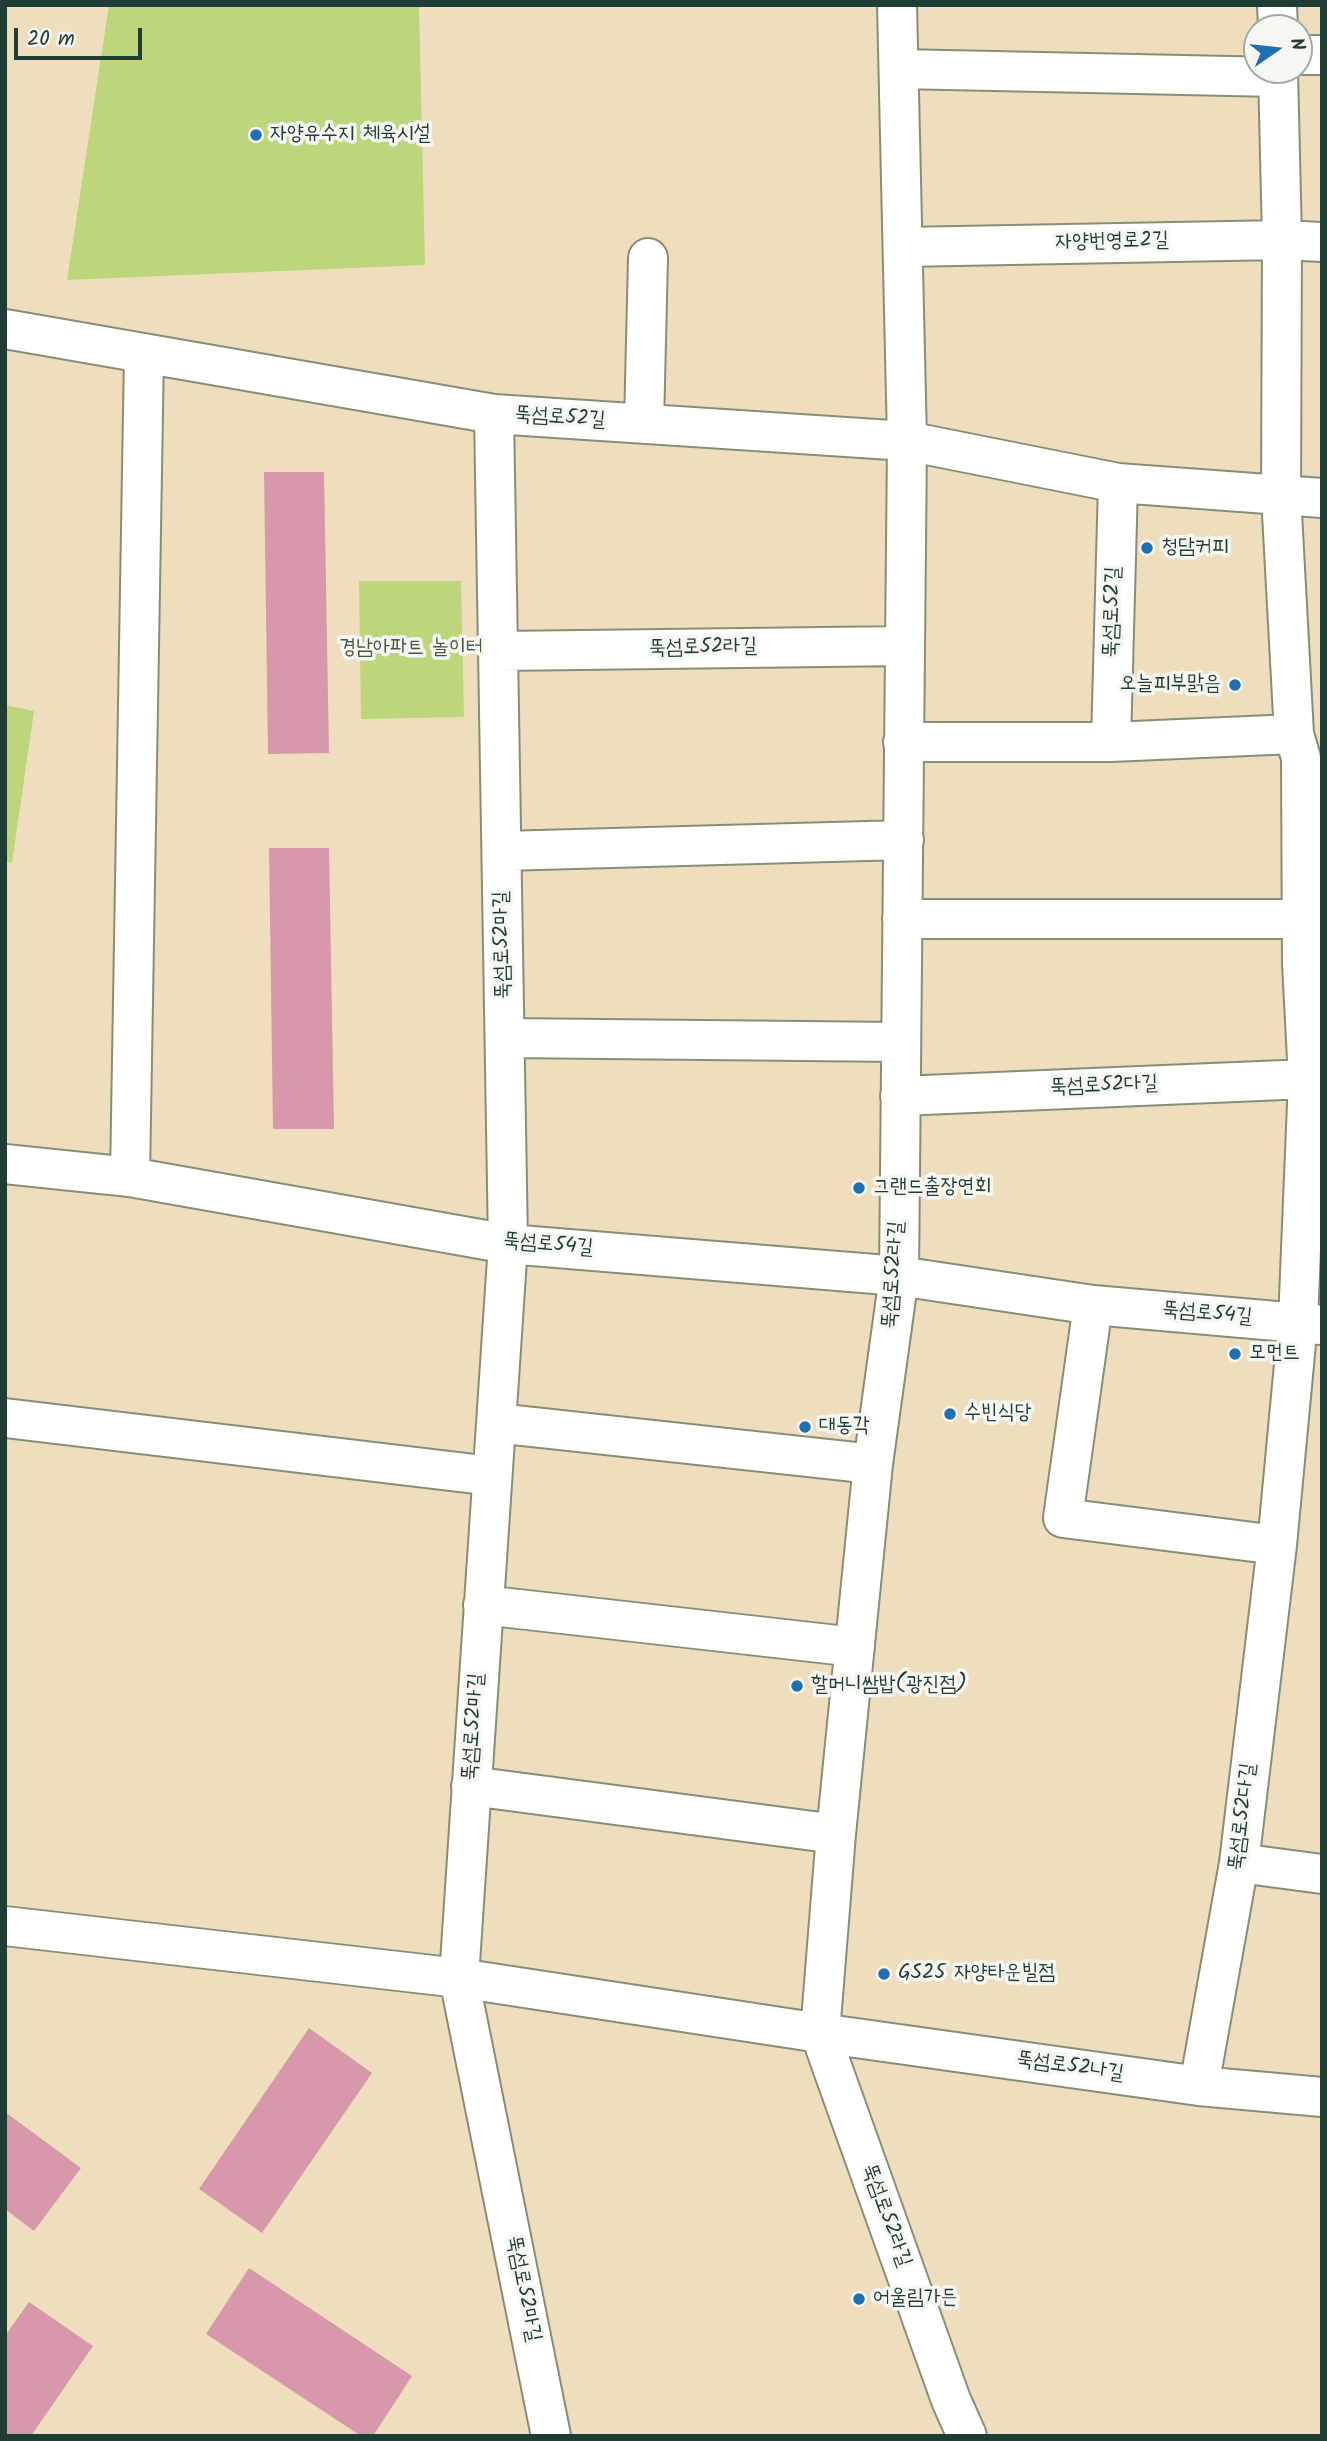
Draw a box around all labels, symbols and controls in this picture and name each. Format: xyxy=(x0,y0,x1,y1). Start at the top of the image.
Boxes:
scale bar xyxy=(18,14,145,58)
north arrow xyxy=(1243,14,1313,84)
text: 20 m xyxy=(27,23,75,56)
text: N xyxy=(1280,35,1312,54)
place label: 자양유수지 체육시설 xyxy=(270,122,431,148)
marker: 자양유수지 체육시설 xyxy=(248,127,264,143)
street label: 자양번영로2길 xyxy=(1055,229,1169,257)
street label: 뚝섬로52길 xyxy=(514,403,606,435)
place label: 청담커피 xyxy=(1161,535,1229,561)
marker: 청담커피 xyxy=(1139,540,1155,556)
street label: 뚝섬로52길 xyxy=(1100,566,1128,658)
street label: 뚝섬로52라길 xyxy=(649,635,757,663)
park label: 경남아파트 놀이터 xyxy=(339,636,483,662)
place label: 오늘피부맑음 xyxy=(1120,672,1221,698)
marker: 오늘피부맑음 xyxy=(1227,677,1243,693)
street label: 뚝섬로52마길 xyxy=(490,891,518,999)
street label: 뚝섬로52다길 xyxy=(1050,1073,1158,1101)
place label: 그랜드출장연회 xyxy=(873,1175,991,1201)
marker: 그랜드출장연회 xyxy=(851,1180,867,1196)
street label: 뚝섬로52라길 xyxy=(879,1220,911,1330)
street label: 뚝섬로54길 xyxy=(502,1230,594,1262)
street label: 뚝섬로54길 xyxy=(1161,1299,1253,1331)
place label: 모먼트 xyxy=(1249,1341,1300,1367)
marker: 모먼트 xyxy=(1227,1346,1243,1362)
place label: 수빈식당 xyxy=(964,1401,1032,1427)
marker: 수빈식당 xyxy=(942,1406,958,1422)
place label: 대동각 xyxy=(819,1414,870,1440)
marker: 대동각 xyxy=(797,1419,813,1435)
street label: 뚝섬로52마길 xyxy=(459,1672,491,1782)
place label: 할머니쌈밥(광진점) xyxy=(811,1673,967,1699)
marker: 할머니쌈밥(광진점) xyxy=(789,1678,805,1694)
street label: 뚝섬로52다길 xyxy=(1225,1762,1263,1872)
place label: GS25 자양타운빌점 xyxy=(898,1961,1055,1987)
marker: GS25 자양타운빌점 xyxy=(876,1966,892,1982)
street label: 뚝섬로52나길 xyxy=(1015,2048,1125,2088)
street label: 뚝섬로52라길 xyxy=(855,2161,915,2271)
street label: 뚝섬로52마길 xyxy=(499,2234,545,2344)
place label: 어울림가든 xyxy=(873,2286,957,2312)
marker: 어울림가든 xyxy=(851,2291,867,2307)

